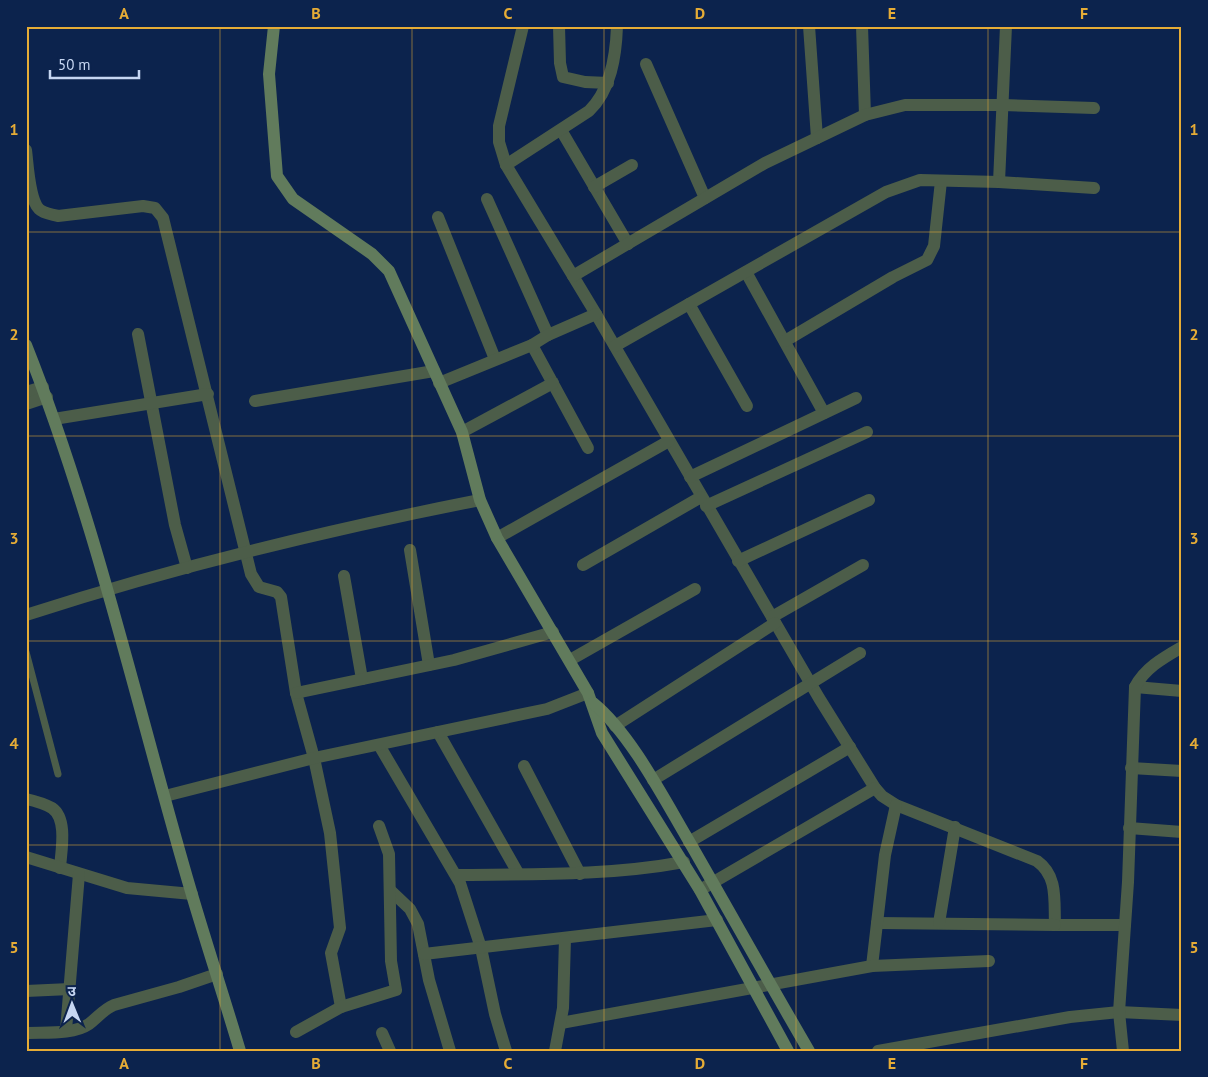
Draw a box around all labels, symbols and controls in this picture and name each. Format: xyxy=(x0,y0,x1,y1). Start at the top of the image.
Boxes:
text: A xyxy=(119,3,129,23)
text: B xyxy=(311,3,321,23)
text: C xyxy=(504,3,513,23)
text: D xyxy=(695,3,705,23)
text: E xyxy=(888,3,896,23)
text: F xyxy=(1080,3,1088,23)
scale bar xyxy=(50,48,139,80)
text: 50 m xyxy=(58,55,91,74)
text: 1 xyxy=(9,119,19,139)
text: 1 xyxy=(1189,119,1199,139)
text: 2 xyxy=(9,324,19,344)
text: 2 xyxy=(1189,324,1199,344)
text: 3 xyxy=(9,528,19,548)
text: 3 xyxy=(1189,528,1199,548)
text: 4 xyxy=(9,733,19,753)
text: 4 xyxy=(1189,733,1199,753)
text: 5 xyxy=(9,937,19,957)
text: 5 xyxy=(1189,937,1199,957)
north arrow xyxy=(48,980,98,1030)
text: उ xyxy=(68,982,77,1000)
text: A xyxy=(119,1053,129,1073)
text: B xyxy=(311,1053,321,1073)
text: C xyxy=(504,1053,513,1073)
text: D xyxy=(695,1053,705,1073)
text: E xyxy=(888,1053,896,1073)
text: F xyxy=(1080,1053,1088,1073)

